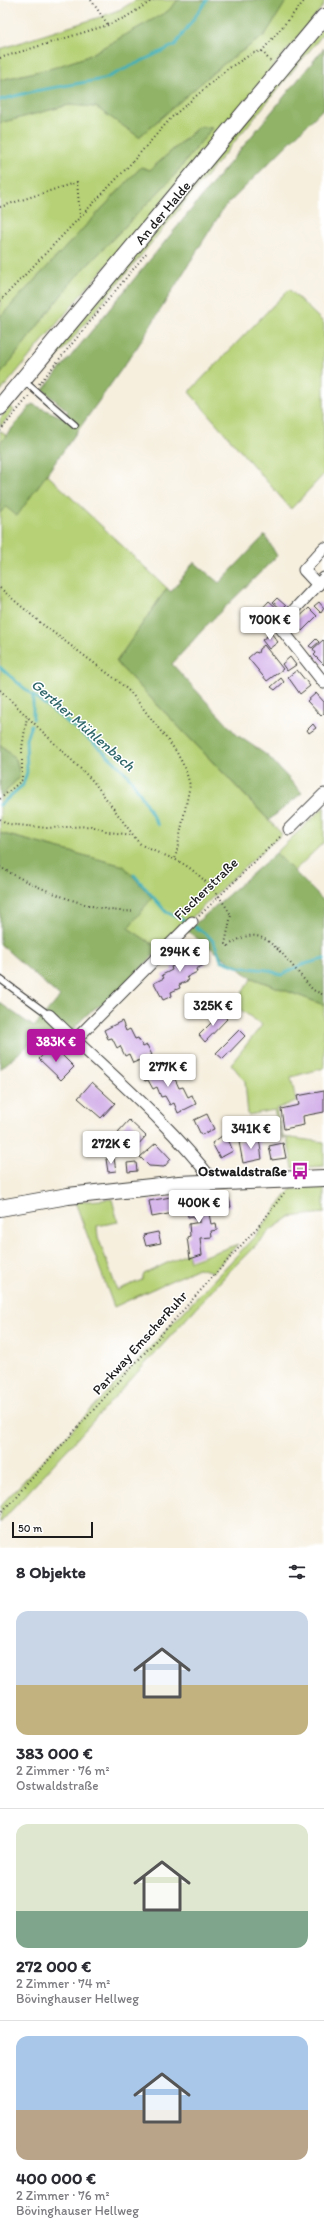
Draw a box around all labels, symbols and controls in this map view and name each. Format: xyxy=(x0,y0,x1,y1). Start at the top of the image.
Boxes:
street label: An der Halde xyxy=(132,178,195,248)
pin: 700K € xyxy=(237,607,303,641)
text: 700K € xyxy=(249,612,291,627)
water label: Gerther Mühlenbach xyxy=(28,675,139,776)
street label: Fischerstraße xyxy=(170,854,242,924)
pin: 294K € xyxy=(147,939,213,973)
text: 294K € xyxy=(160,944,200,959)
pin: 325K € xyxy=(180,993,246,1027)
text: 325K € xyxy=(193,998,233,1013)
pin: 383K € xyxy=(23,1029,89,1063)
text: 383K € xyxy=(36,1034,76,1049)
pin: 277K € xyxy=(135,1054,201,1088)
text: 277K € xyxy=(149,1059,187,1074)
pin: 341K € xyxy=(218,1116,284,1150)
text: 341K € xyxy=(231,1121,271,1136)
pin: 272K € xyxy=(78,1131,144,1165)
text: 272K € xyxy=(92,1136,130,1151)
bus stop icon: Ostwaldstraße xyxy=(290,1161,310,1181)
place label: Ostwaldstraße xyxy=(198,1163,287,1180)
pin: 400K € xyxy=(166,1190,232,1224)
text: 400K € xyxy=(178,1195,220,1210)
street label: Parkway EmscherRuhr xyxy=(89,1287,192,1398)
scale bar xyxy=(12,1520,93,1539)
text: 50 m xyxy=(18,1522,42,1535)
icon: filters xyxy=(286,1561,308,1583)
text: 8 Objekte xyxy=(16,1562,86,1582)
icon: home xyxy=(126,1637,198,1709)
text: 383 000 € xyxy=(16,1743,93,1763)
text: 2 Zimmer · 76 m² xyxy=(16,1763,109,1778)
text: Ostwaldstraße xyxy=(16,1778,99,1793)
icon: home xyxy=(126,1850,198,1922)
text: 272 000 € xyxy=(16,1956,91,1976)
text: 2 Zimmer · 74 m² xyxy=(16,1976,110,1991)
text: Bövinghauser Hellweg xyxy=(16,1991,139,2006)
icon: home xyxy=(126,2062,198,2134)
text: 400 000 € xyxy=(16,2168,96,2188)
text: 2 Zimmer · 76 m² xyxy=(16,2188,109,2203)
text: Bövinghauser Hellweg xyxy=(16,2203,139,2218)

